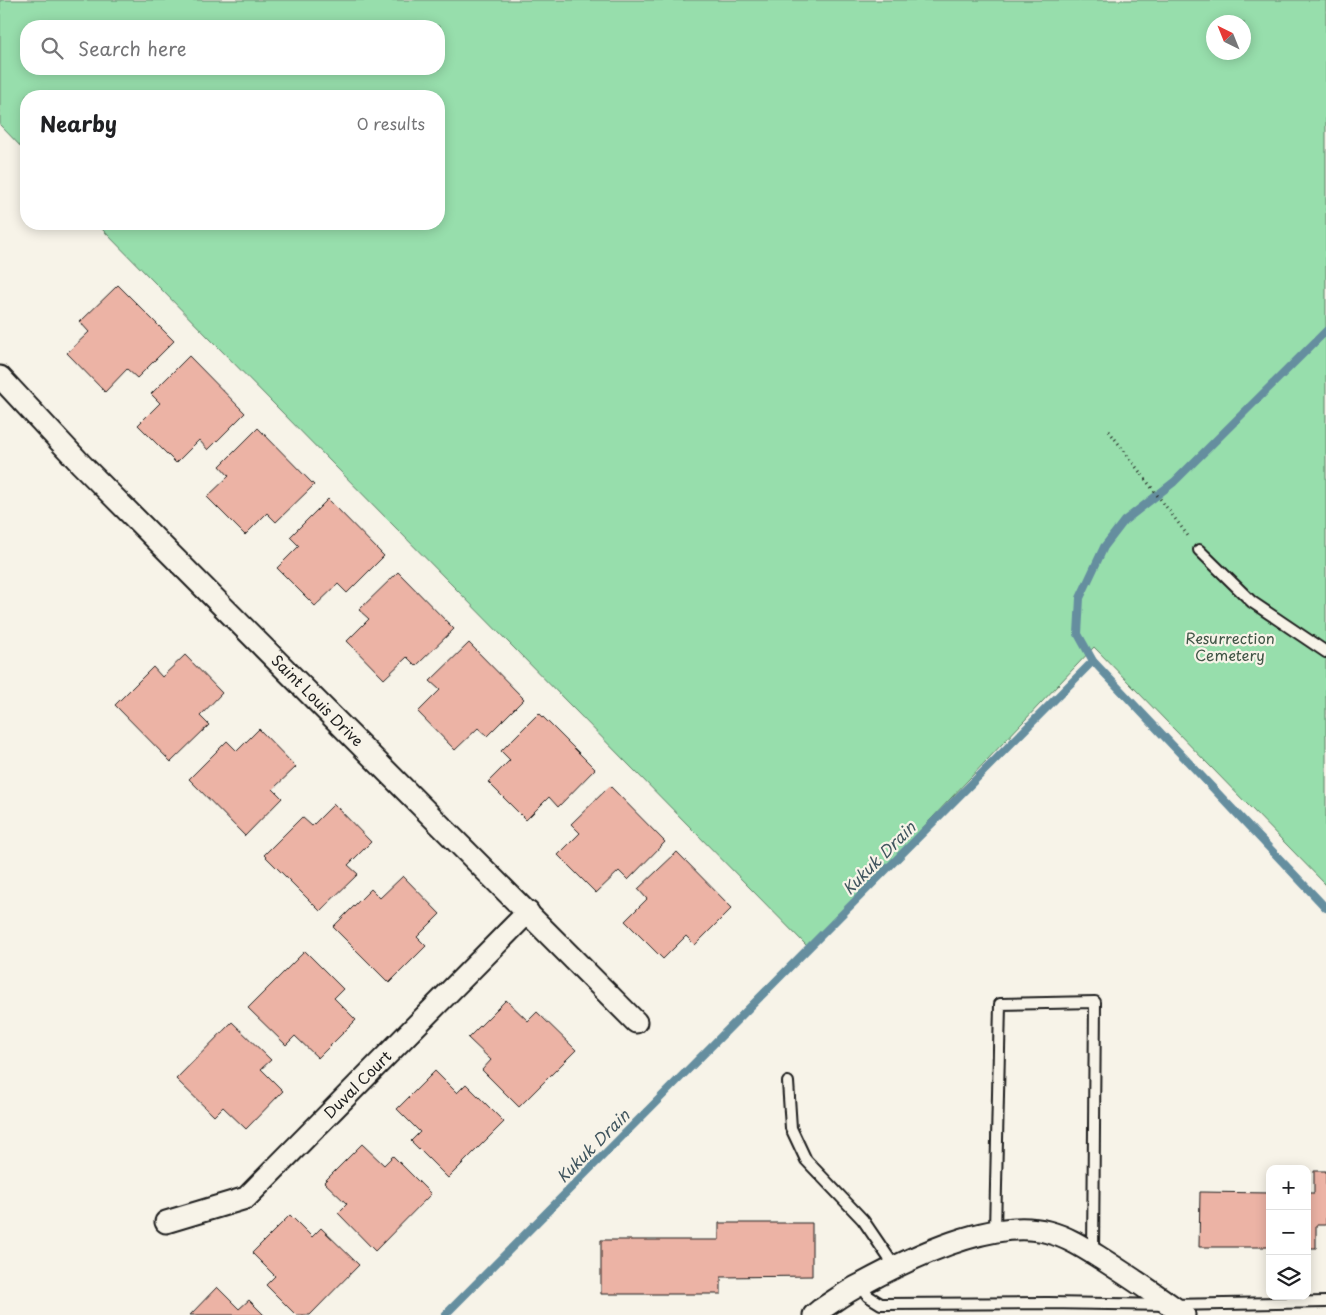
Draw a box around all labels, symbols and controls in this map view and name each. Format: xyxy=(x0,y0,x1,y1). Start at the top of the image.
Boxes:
north arrow xyxy=(1206,15,1251,60)
search box xyxy=(20,20,445,75)
icon: search xyxy=(38,34,66,62)
text: Search here xyxy=(78,34,187,62)
text: Nearby xyxy=(40,107,117,139)
text: 0 results xyxy=(357,111,425,135)
park label: Resurrection Cemetery xyxy=(1185,626,1275,666)
street label: Saint Louis Drive xyxy=(267,649,369,751)
water label: Kukuk Drain xyxy=(836,814,921,899)
street label: Duval Court xyxy=(318,1045,396,1123)
water label: Kukuk Drain xyxy=(550,1102,635,1187)
map controls xyxy=(1266,1165,1311,1300)
button: + xyxy=(1266,1165,1311,1210)
button: − xyxy=(1266,1210,1311,1255)
button: layers xyxy=(1266,1255,1311,1300)

